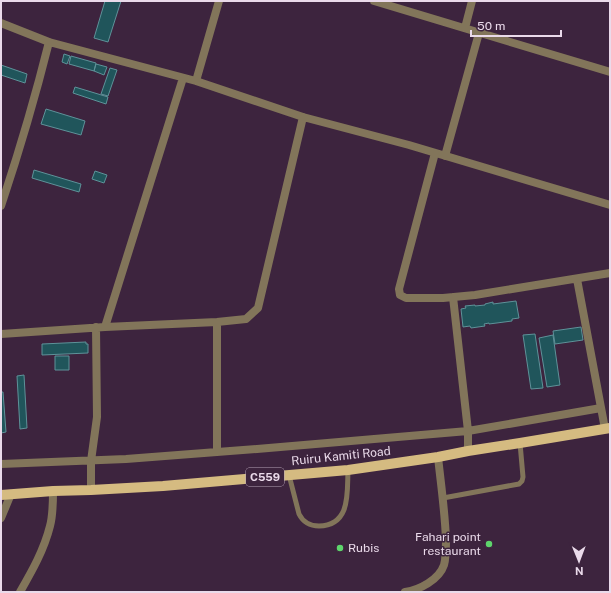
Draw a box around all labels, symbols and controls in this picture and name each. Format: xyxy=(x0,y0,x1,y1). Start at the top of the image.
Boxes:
scale bar xyxy=(471,12,561,38)
text: 50 m xyxy=(477,19,505,33)
street label: Ruiru Kamiti Road xyxy=(291,444,391,468)
road number: C559 xyxy=(246,468,284,486)
place label: Fahari point restaurant xyxy=(415,530,481,558)
marker: Fahari point restaurant xyxy=(484,539,494,549)
place label: Rubis xyxy=(348,541,379,555)
north arrow xyxy=(559,541,599,581)
marker: Rubis xyxy=(335,543,345,553)
text: N xyxy=(575,565,584,577)

